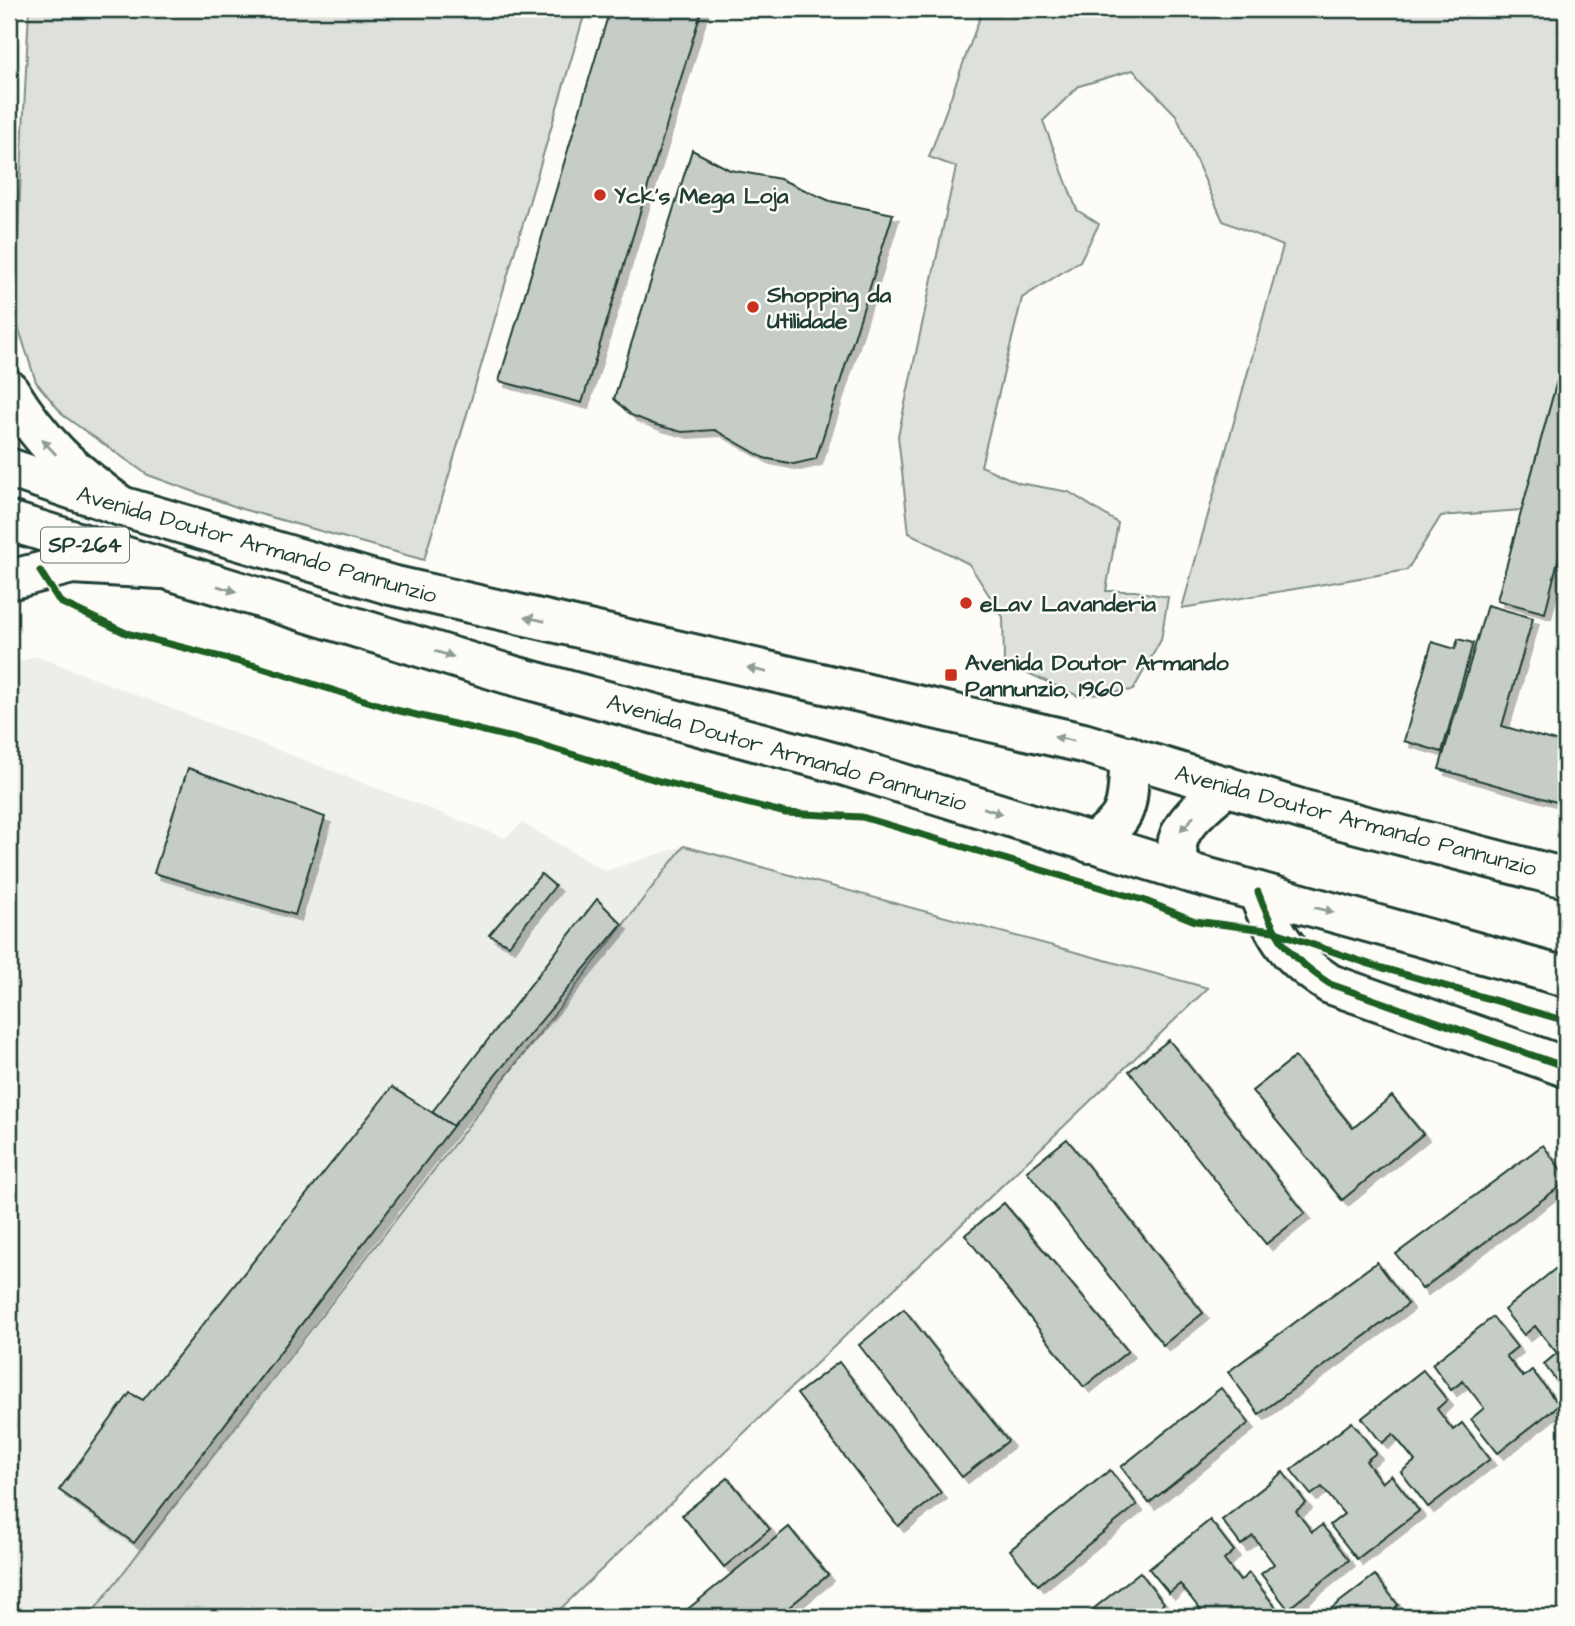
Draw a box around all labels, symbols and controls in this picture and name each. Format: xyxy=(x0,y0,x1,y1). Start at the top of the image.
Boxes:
place label: Yck's Mega Loja xyxy=(614,180,789,213)
marker: Yck's Mega Loja xyxy=(592,187,608,203)
place label: Shopping da Utilidade xyxy=(766,279,892,337)
marker: Shopping da Utilidade xyxy=(745,299,761,315)
one-way arrow xyxy=(42,439,58,456)
street label: Avenida Doutor Armando Pannunzio xyxy=(73,478,441,612)
road number: SP-264 xyxy=(41,528,129,562)
one-way arrow xyxy=(216,584,237,594)
place label: eLav Lavanderia xyxy=(980,588,1156,620)
marker: eLav Lavanderia xyxy=(958,595,974,611)
one-way arrow xyxy=(524,614,546,625)
place label: Avenida Doutor Armando Pannunzio, 1960 xyxy=(965,647,1229,705)
one-way arrow xyxy=(434,650,455,660)
one-way arrow xyxy=(746,664,768,675)
marker: Avenida Doutor Armando Pannunzio, 1960 xyxy=(943,667,959,683)
street label: Avenida Doutor Armando Pannunzio xyxy=(603,686,971,820)
one-way arrow xyxy=(1053,733,1075,744)
street label: Avenida Doutor Armando Pannunzio xyxy=(1171,757,1540,885)
one-way arrow xyxy=(983,806,1004,817)
one-way arrow xyxy=(1179,815,1195,833)
one-way arrow xyxy=(1313,906,1334,916)

